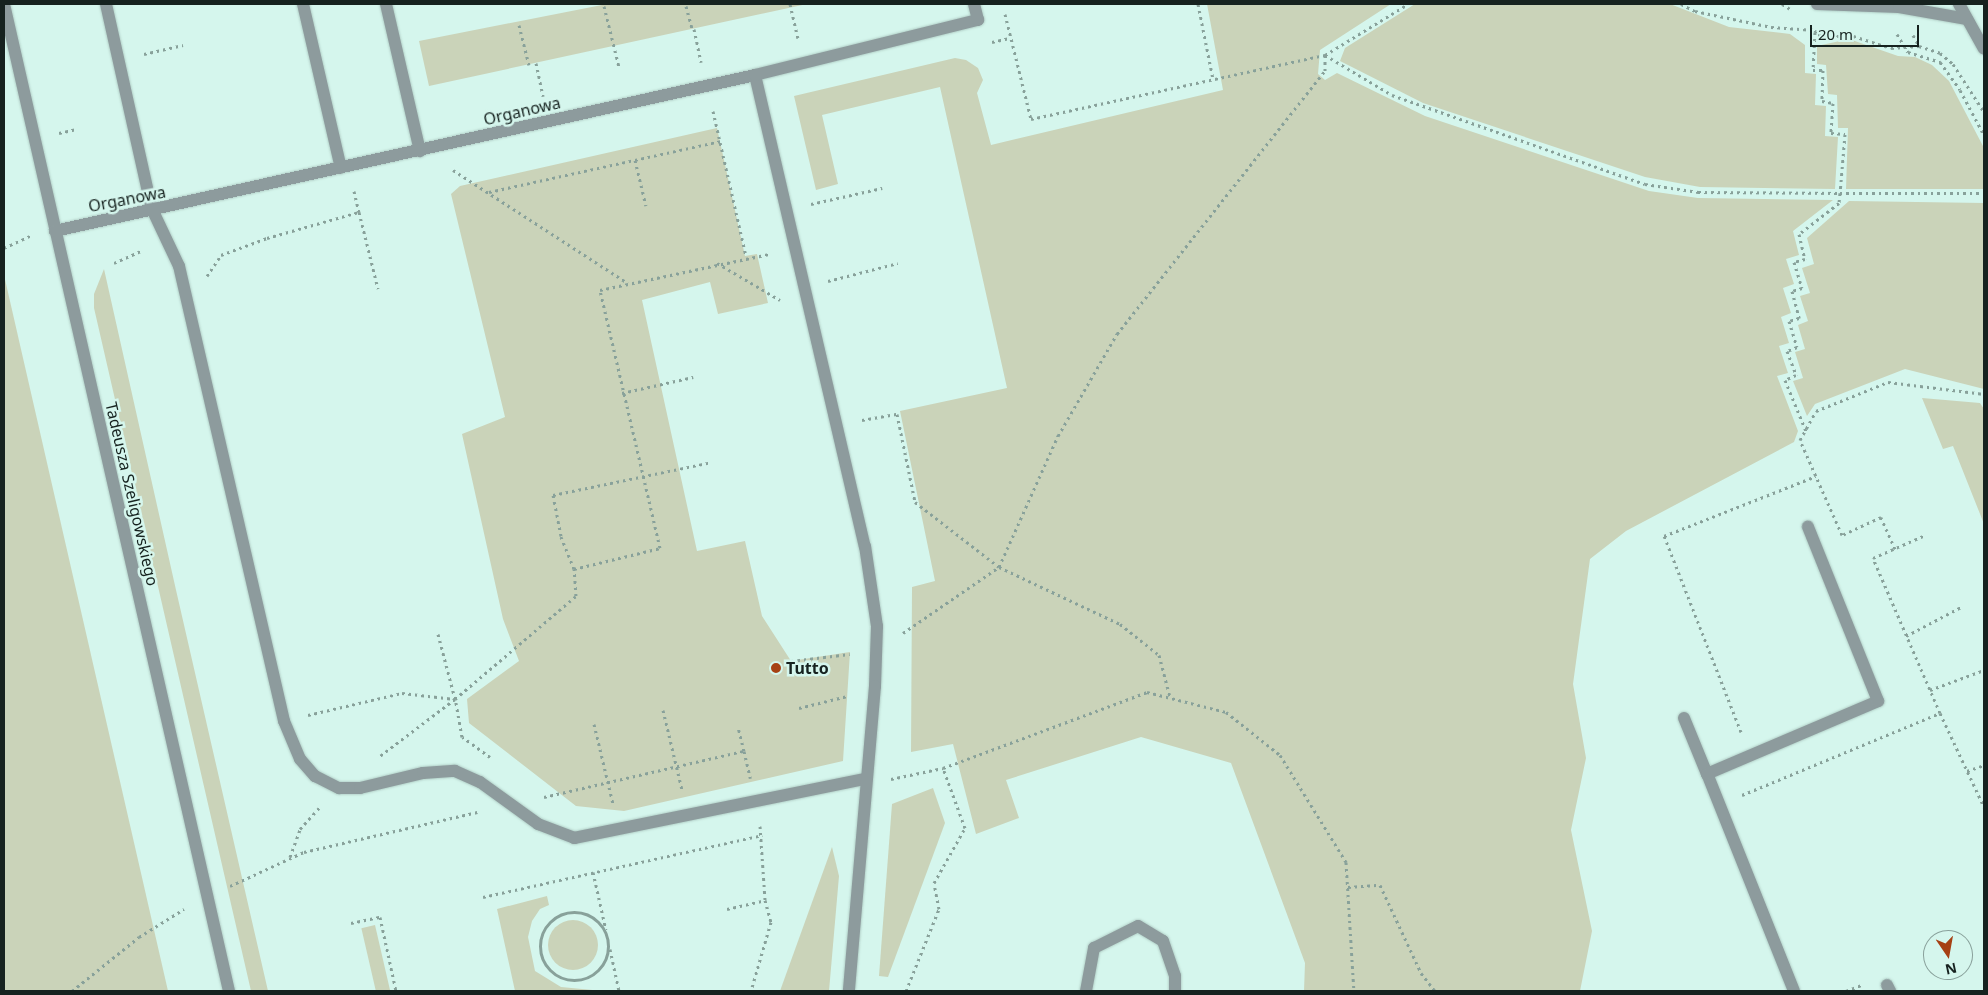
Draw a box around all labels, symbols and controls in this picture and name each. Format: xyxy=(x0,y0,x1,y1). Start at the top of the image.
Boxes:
scale bar xyxy=(1813,15,1922,47)
text: 20 m xyxy=(1818,24,1853,44)
street label: Organowa xyxy=(482,93,562,129)
street label: Organowa xyxy=(87,182,167,216)
street label: Tadeusza Szeligowskiego xyxy=(102,400,162,588)
place label: Tutto xyxy=(786,658,829,678)
marker: Tutto xyxy=(770,662,782,674)
north arrow xyxy=(1923,930,1973,980)
text: N xyxy=(1943,959,1959,980)

